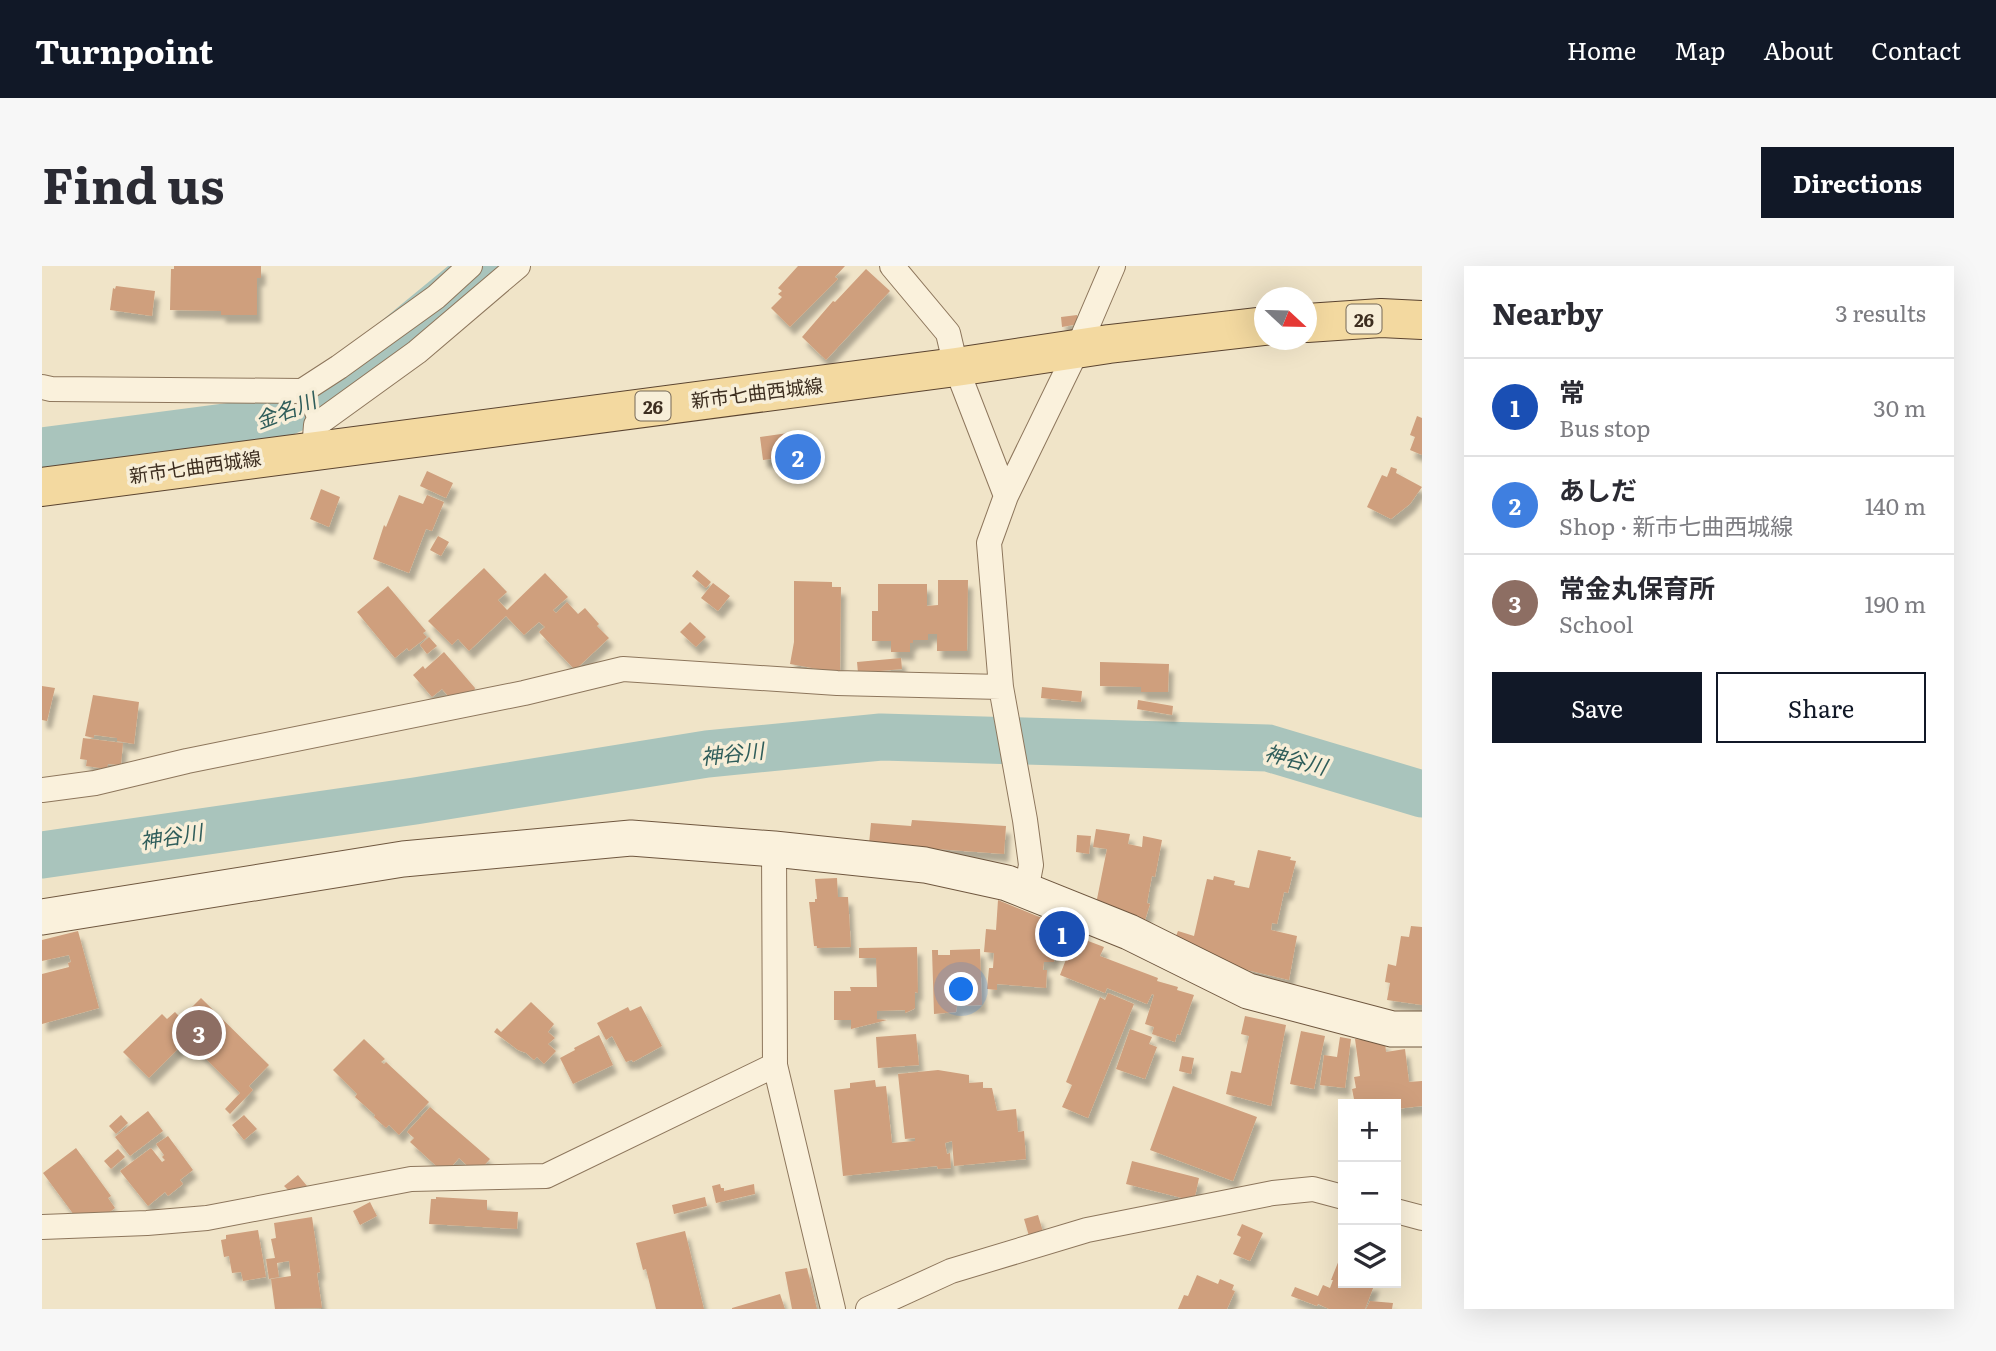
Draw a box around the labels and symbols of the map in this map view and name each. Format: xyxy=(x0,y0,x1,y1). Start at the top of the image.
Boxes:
north arrow xyxy=(1254,287,1317,350)
road number: 26 xyxy=(1346,304,1382,334)
street label: 新市七曲西城線 xyxy=(689,370,825,414)
water label: 金名川 xyxy=(250,383,322,435)
road number: 26 xyxy=(636,391,670,420)
pin: 2 xyxy=(775,431,821,483)
street label: 新市七曲西城線 xyxy=(127,443,263,489)
water label: 神谷川 xyxy=(699,733,767,771)
water label: 神谷川 xyxy=(1262,735,1332,781)
water label: 神谷川 xyxy=(137,814,207,855)
pin: 1 xyxy=(1039,908,1085,960)
your location xyxy=(944,972,978,1006)
pin: 3 xyxy=(176,1007,222,1059)

